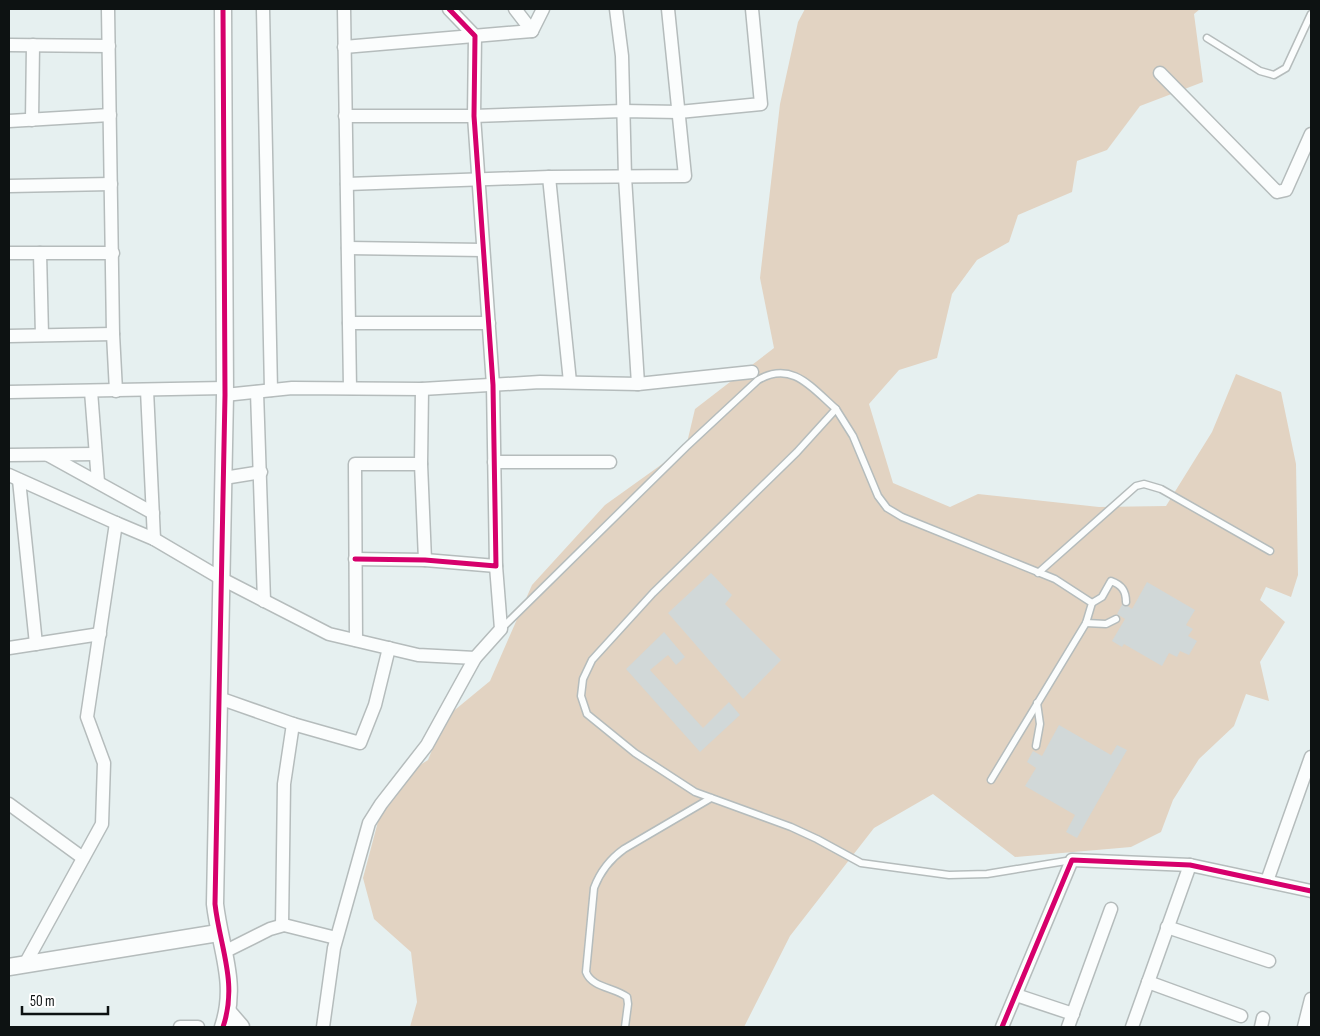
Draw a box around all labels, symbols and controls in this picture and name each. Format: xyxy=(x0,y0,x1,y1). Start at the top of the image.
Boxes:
scale bar xyxy=(22,984,109,1016)
text: 50 m xyxy=(30,992,55,1011)

